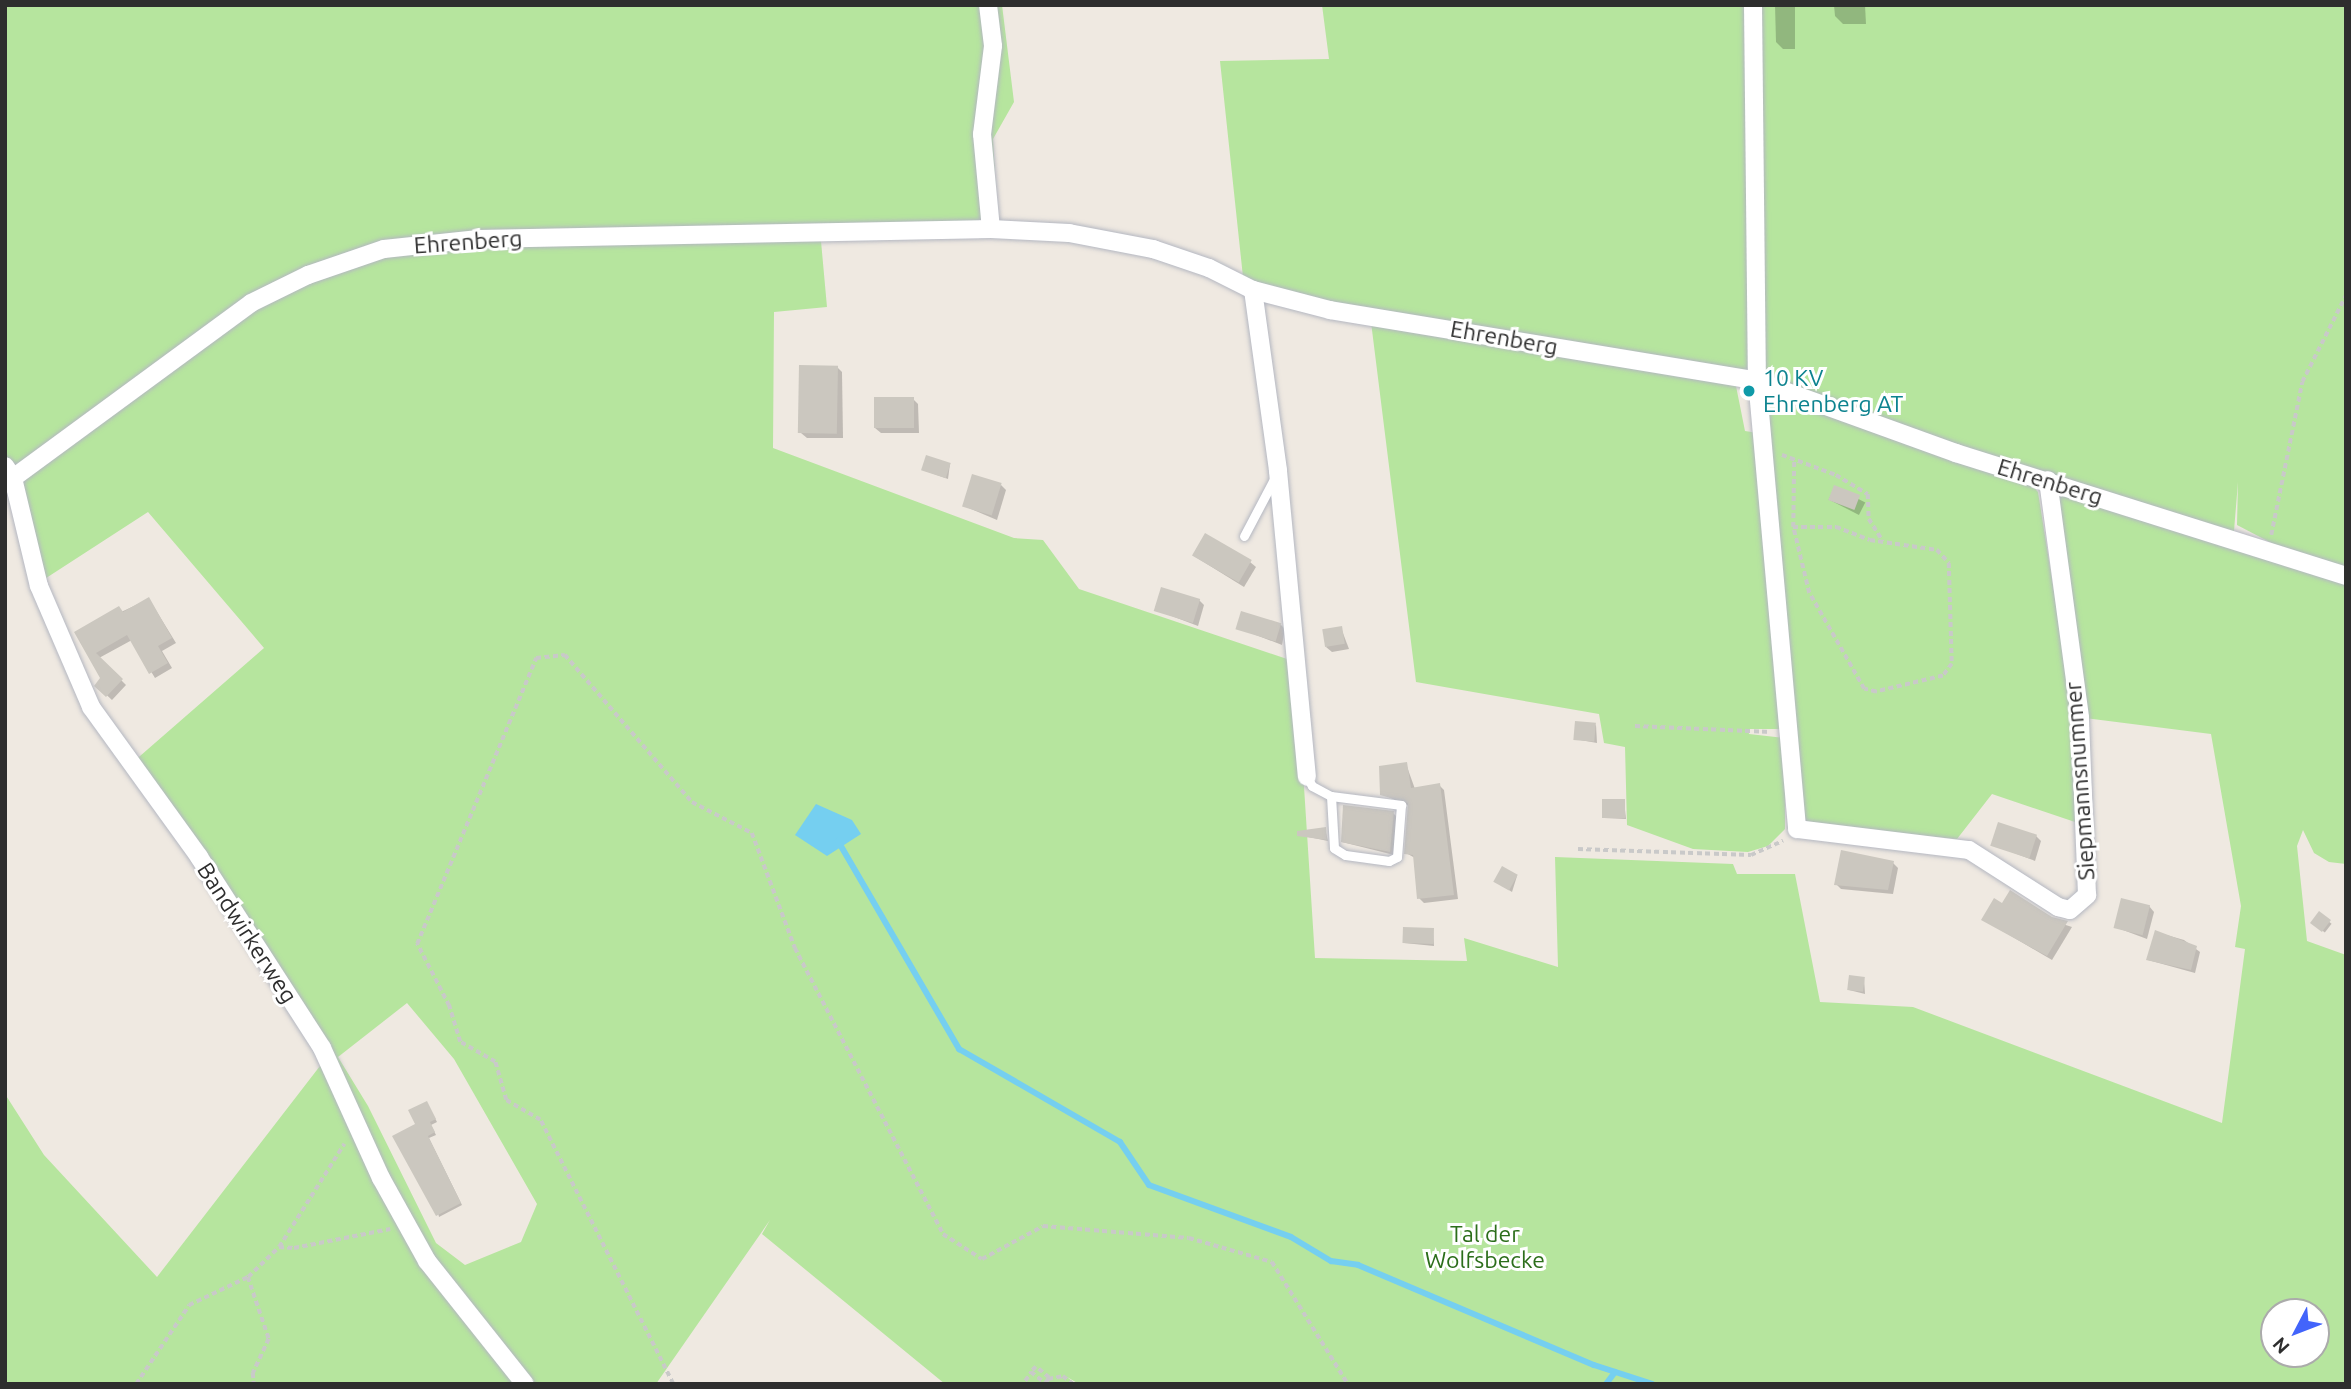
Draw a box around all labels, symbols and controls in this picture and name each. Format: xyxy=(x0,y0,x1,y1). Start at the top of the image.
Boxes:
street label: Ehrenberg xyxy=(413,224,523,260)
street label: Ehrenberg xyxy=(1448,315,1560,361)
place label: 10 KV Ehrenberg AT xyxy=(1763,364,1903,418)
marker: 10 KV Ehrenberg AT xyxy=(1741,383,1757,399)
street label: Ehrenberg xyxy=(1994,453,2106,511)
street label: Siepmannsnummer xyxy=(2059,681,2101,881)
street label: Bandwirkerweg xyxy=(191,858,303,1008)
park label: Tal der Wolfsbecke xyxy=(1425,1220,1545,1274)
north arrow xyxy=(2260,1298,2330,1368)
text: N xyxy=(2268,1333,2294,1358)

